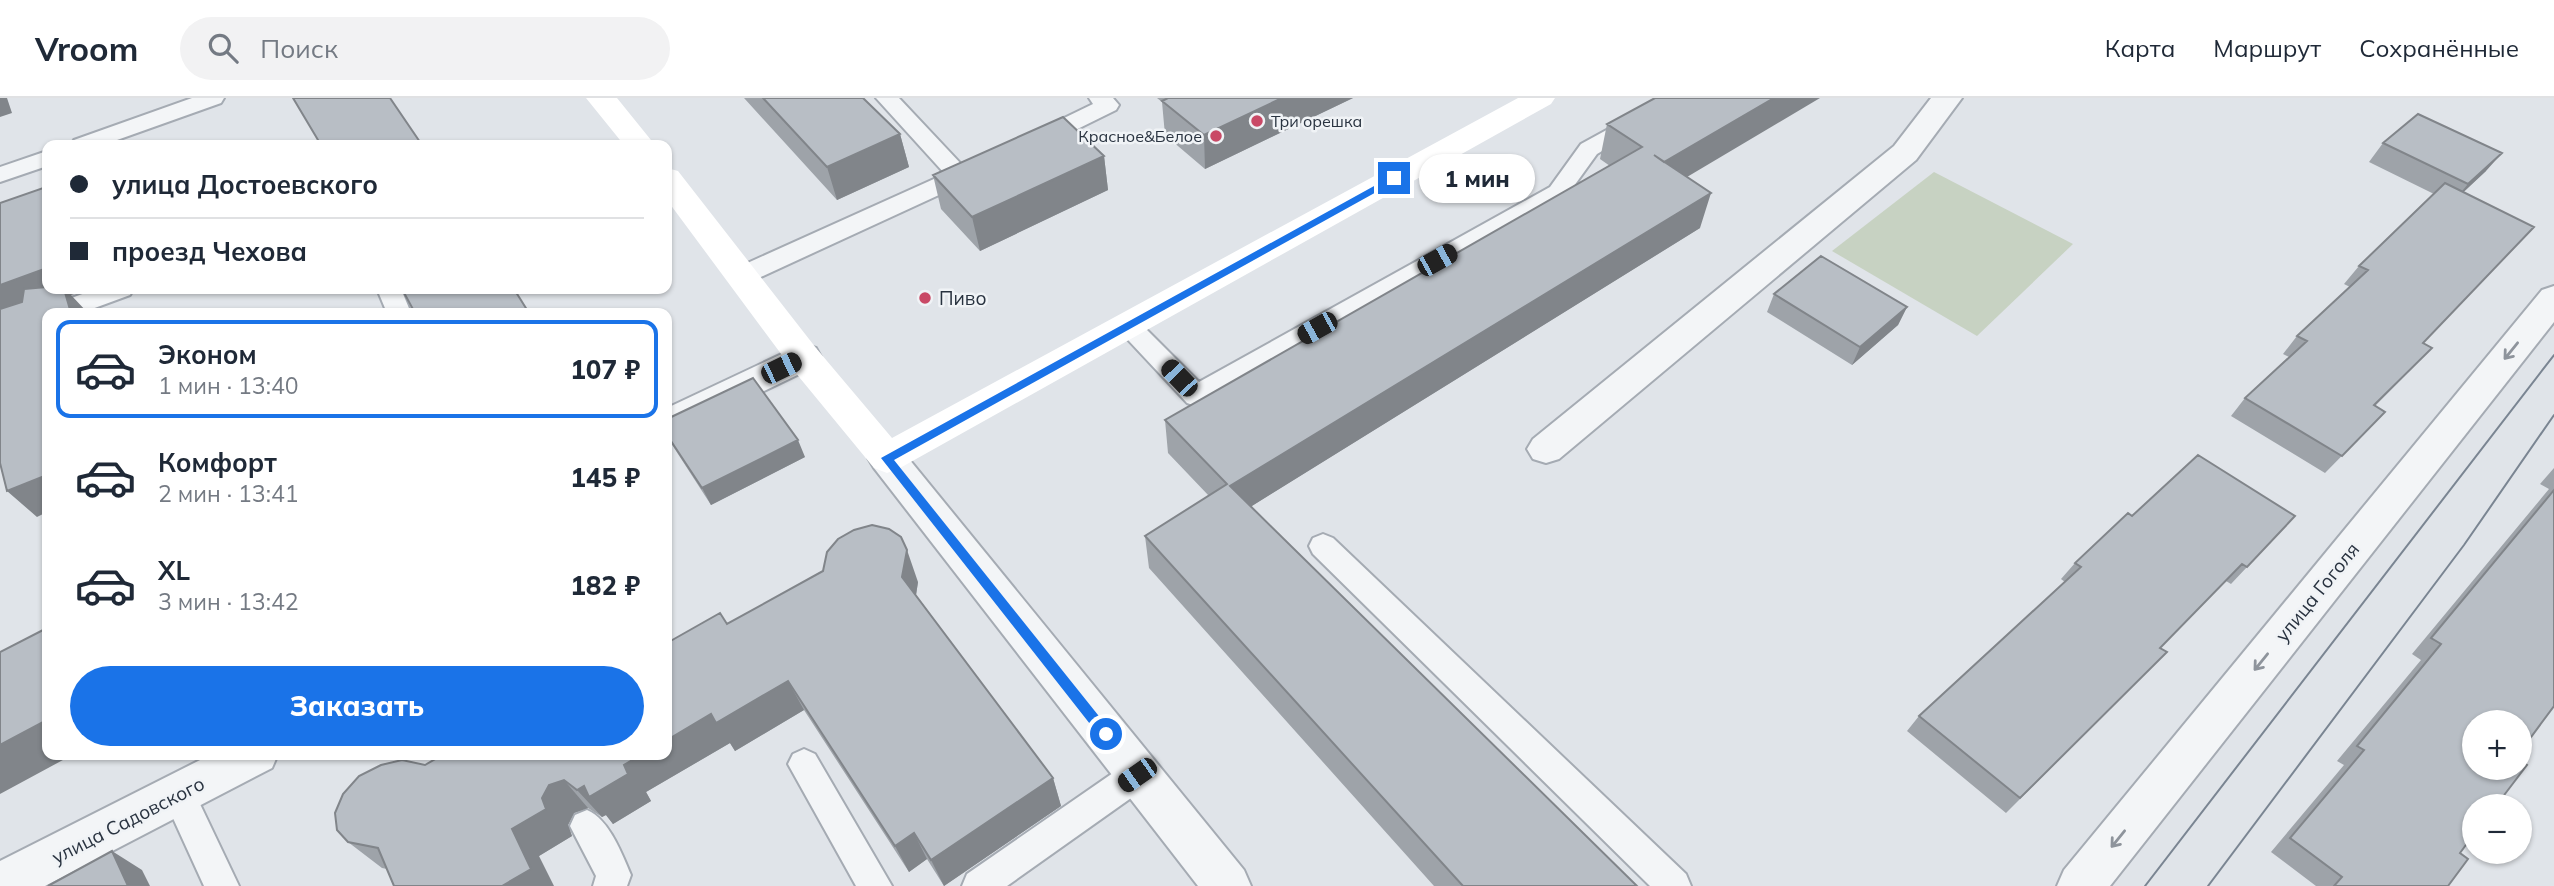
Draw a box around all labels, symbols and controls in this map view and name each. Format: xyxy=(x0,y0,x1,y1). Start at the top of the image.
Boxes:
search box xyxy=(180,17,670,80)
text: Vroom xyxy=(35,28,138,69)
icon: search xyxy=(204,29,242,67)
text: Поиск xyxy=(260,32,338,65)
text: Карта xyxy=(2105,33,2175,63)
text: Маршрут xyxy=(2213,33,2321,63)
text: Сохранённые xyxy=(2359,33,2519,63)
place label: Три орешка xyxy=(1271,111,1362,131)
marker: Три орешка xyxy=(1249,113,1265,129)
place label: Красное&Белое xyxy=(1078,126,1202,146)
marker: Красное&Белое xyxy=(1208,128,1224,144)
callout: 1 мин xyxy=(1418,154,1534,202)
route end xyxy=(1378,162,1410,194)
text: 1 мин xyxy=(1444,164,1510,193)
text: улица Достоевского xyxy=(112,168,378,201)
text: проезд Чехова xyxy=(112,235,307,268)
car xyxy=(1414,241,1461,279)
place label: Пиво xyxy=(939,286,986,310)
marker: Пиво xyxy=(917,290,933,306)
car xyxy=(1294,309,1341,347)
icon: car xyxy=(74,338,137,401)
text: Эконом xyxy=(158,338,257,371)
one-way arrow xyxy=(2504,342,2519,360)
car xyxy=(758,349,805,387)
text: 107 ₽ xyxy=(570,353,640,386)
car xyxy=(1157,356,1202,400)
text: 1 мин · 13:40 xyxy=(158,371,298,400)
icon: car xyxy=(74,446,137,509)
text: Комфорт xyxy=(158,446,277,479)
text: 145 ₽ xyxy=(570,461,640,494)
text: 2 мин · 13:41 xyxy=(158,479,298,508)
street label: улица Гоголя xyxy=(2270,538,2364,646)
icon: car xyxy=(74,554,137,617)
text: XL xyxy=(158,554,190,587)
text: 182 ₽ xyxy=(570,569,640,602)
text: 3 мин · 13:42 xyxy=(158,587,298,616)
one-way arrow xyxy=(2253,652,2269,670)
button: Заказать xyxy=(70,666,644,746)
map controls xyxy=(2462,710,2532,864)
button: + xyxy=(2462,710,2532,780)
route start xyxy=(1090,718,1122,750)
car xyxy=(1114,754,1161,796)
street label: улица Садовского xyxy=(48,771,208,869)
button: − xyxy=(2462,794,2532,864)
one-way arrow xyxy=(2111,830,2126,848)

